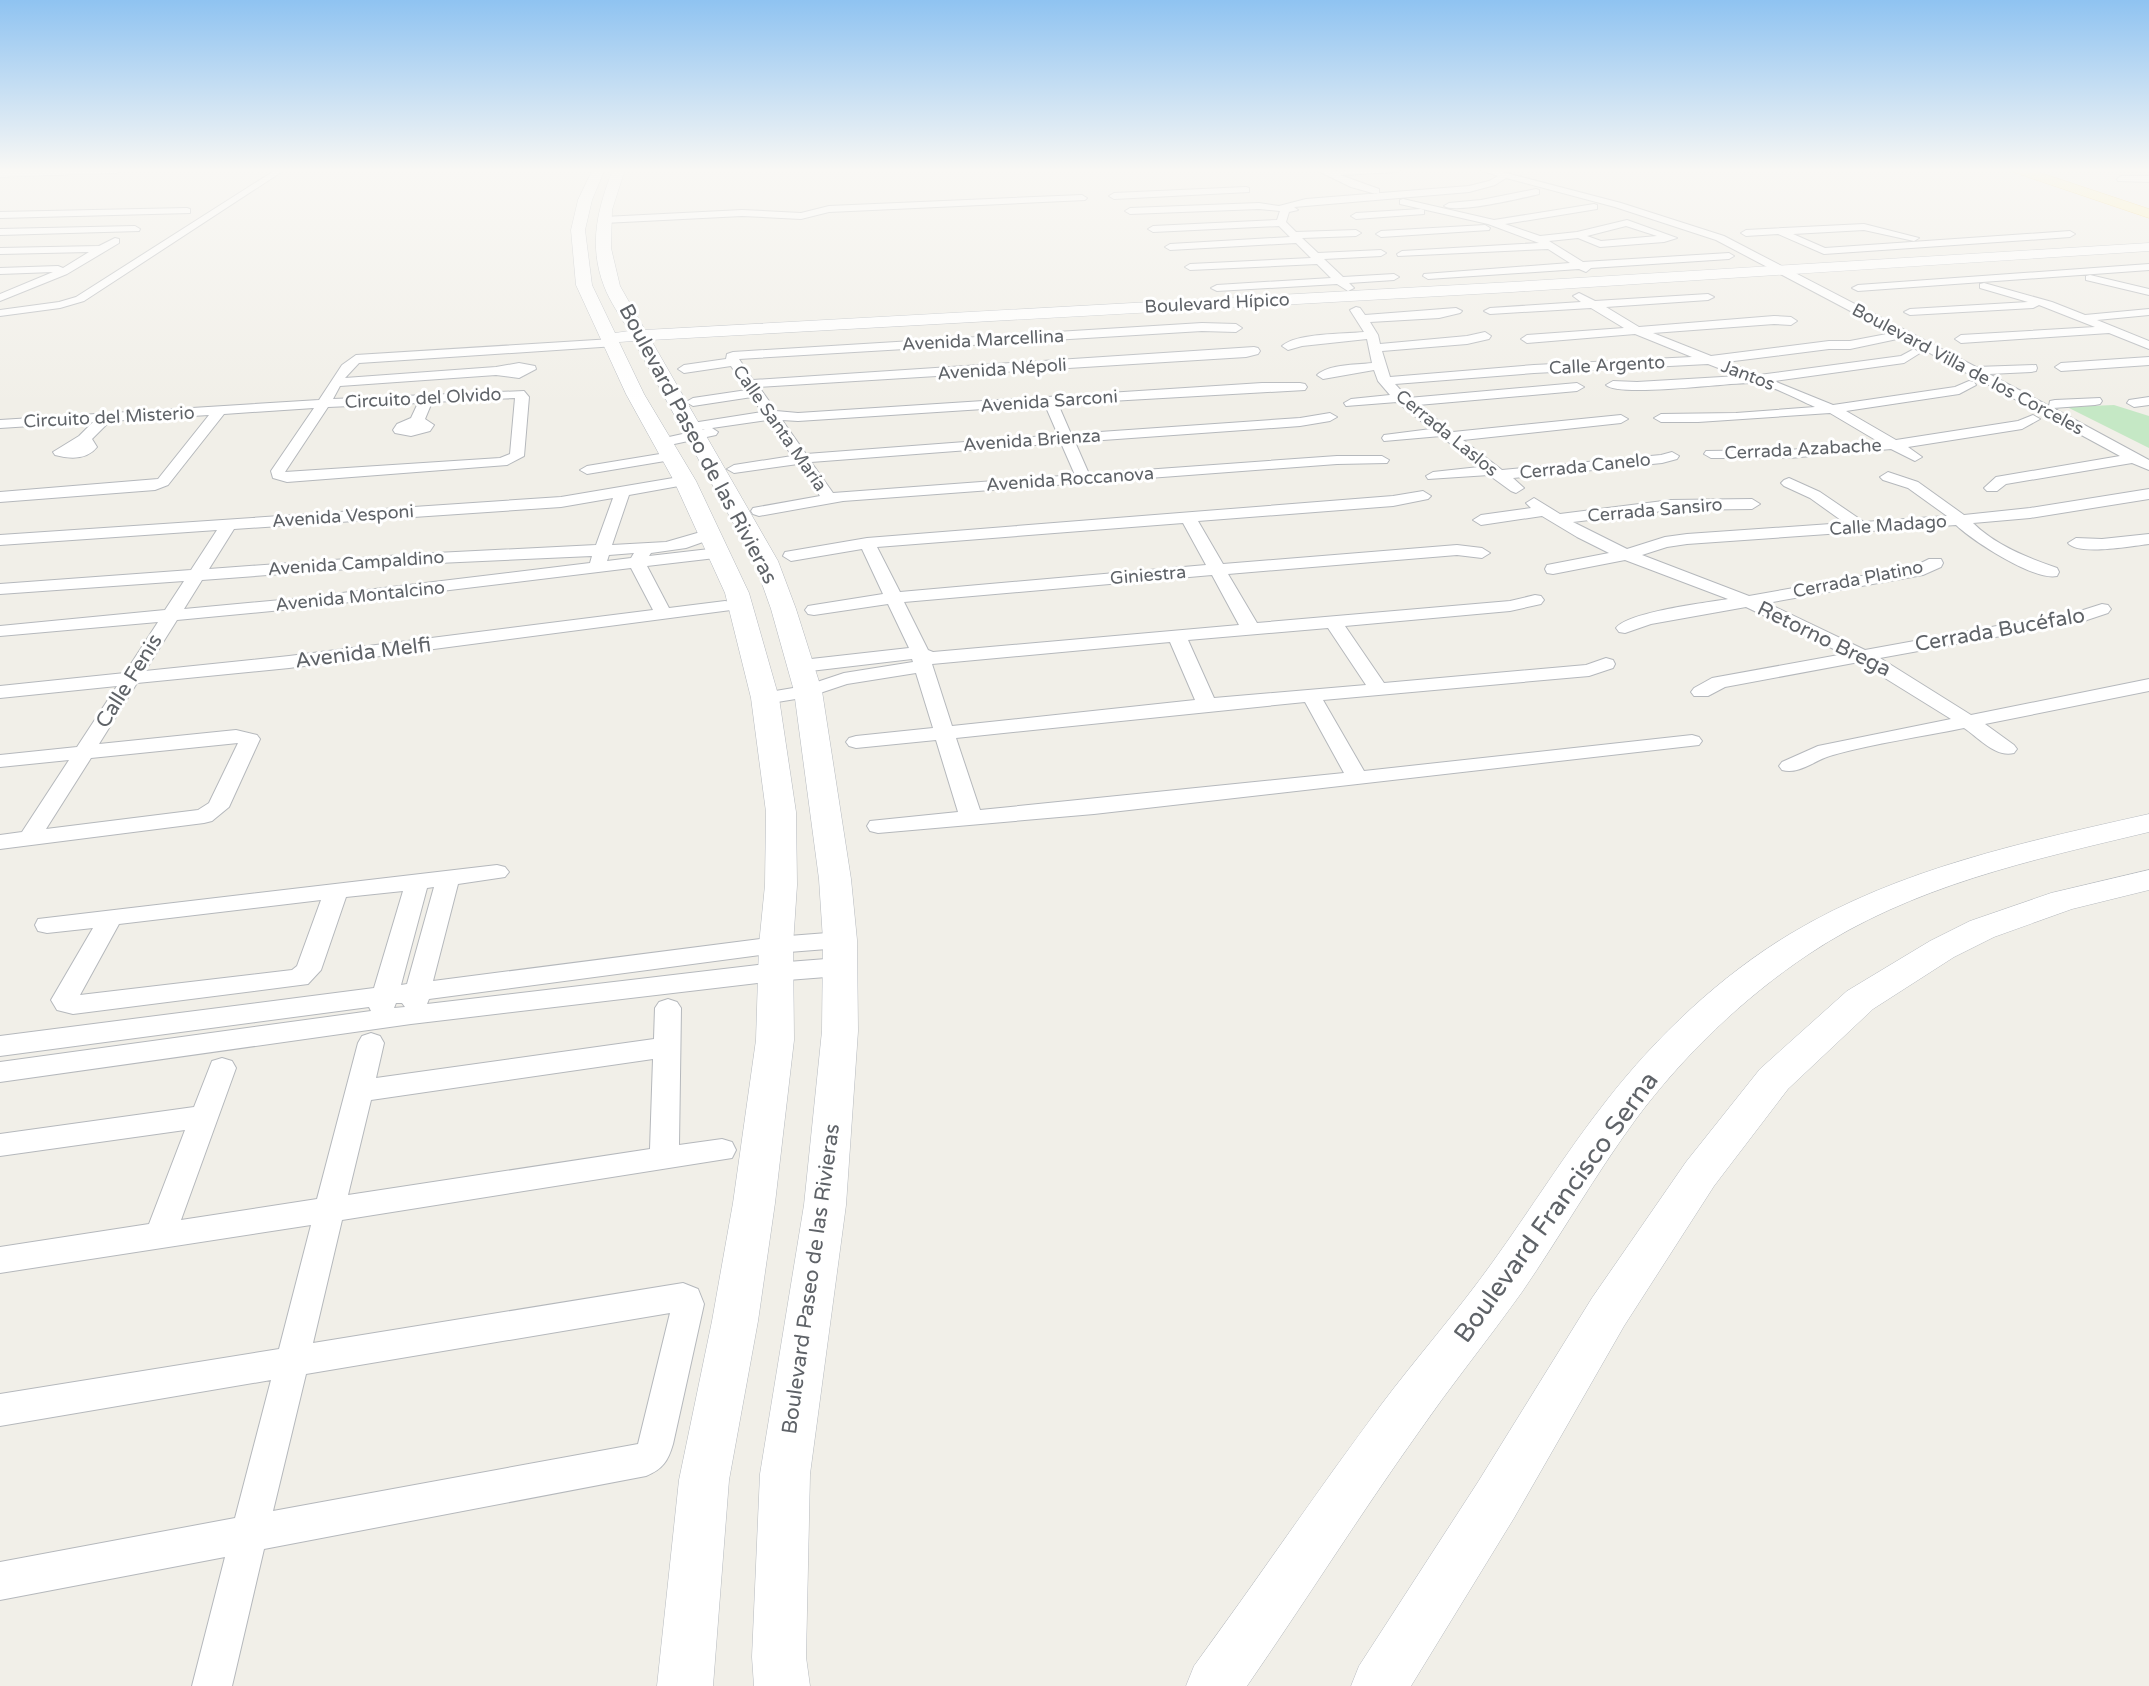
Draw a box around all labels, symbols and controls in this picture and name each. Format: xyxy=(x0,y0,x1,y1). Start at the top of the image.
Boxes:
street label: Boulevard Hípico xyxy=(1144,288,1290,318)
street label: Boulevard Villa de los Corceles xyxy=(1848,298,2088,440)
street label: Boulevard Paseo de las Rivieras xyxy=(613,300,783,588)
street label: Avenida Marcellina xyxy=(901,325,1065,355)
street label: Calle Argento xyxy=(1548,351,1666,379)
street label: Avenida Népoli xyxy=(937,354,1067,384)
street label: Jantos xyxy=(1718,355,1778,395)
street label: Calle Santa María xyxy=(728,361,832,495)
street label: Circuito del Olvido xyxy=(344,383,502,413)
street label: Avenida Sarconi xyxy=(980,385,1118,417)
street label: Cerrada Laslos xyxy=(1391,385,1503,481)
street label: Circuito del Misterio xyxy=(23,402,195,432)
street label: Avenida Brienza xyxy=(962,424,1102,456)
street label: Cerrada Azabache xyxy=(1724,434,1882,464)
street label: Cerrada Canelo xyxy=(1518,448,1652,484)
street label: Avenida Roccanova xyxy=(985,462,1155,496)
street label: Cerrada Sansiro xyxy=(1587,493,1723,527)
street label: Avenida Vesponi xyxy=(271,500,415,532)
street label: Calle Madago xyxy=(1829,510,1948,540)
street label: Avenida Campaldino xyxy=(267,546,445,580)
street label: Cerrada Platino xyxy=(1791,556,1925,602)
street label: Giniestra xyxy=(1109,561,1187,589)
street label: Avenida Montalcino xyxy=(274,576,446,616)
street label: Retorno Brega xyxy=(1753,596,1895,682)
street label: Cerrada Bucéfalo xyxy=(1913,603,2087,657)
street label: Calle Fenis xyxy=(90,629,168,733)
street label: Avenida Melfi xyxy=(294,632,432,674)
street label: Boulevard Francisco Serna xyxy=(1447,1065,1665,1349)
street label: Boulevard Paseo de las Rivieras xyxy=(777,1122,845,1436)

